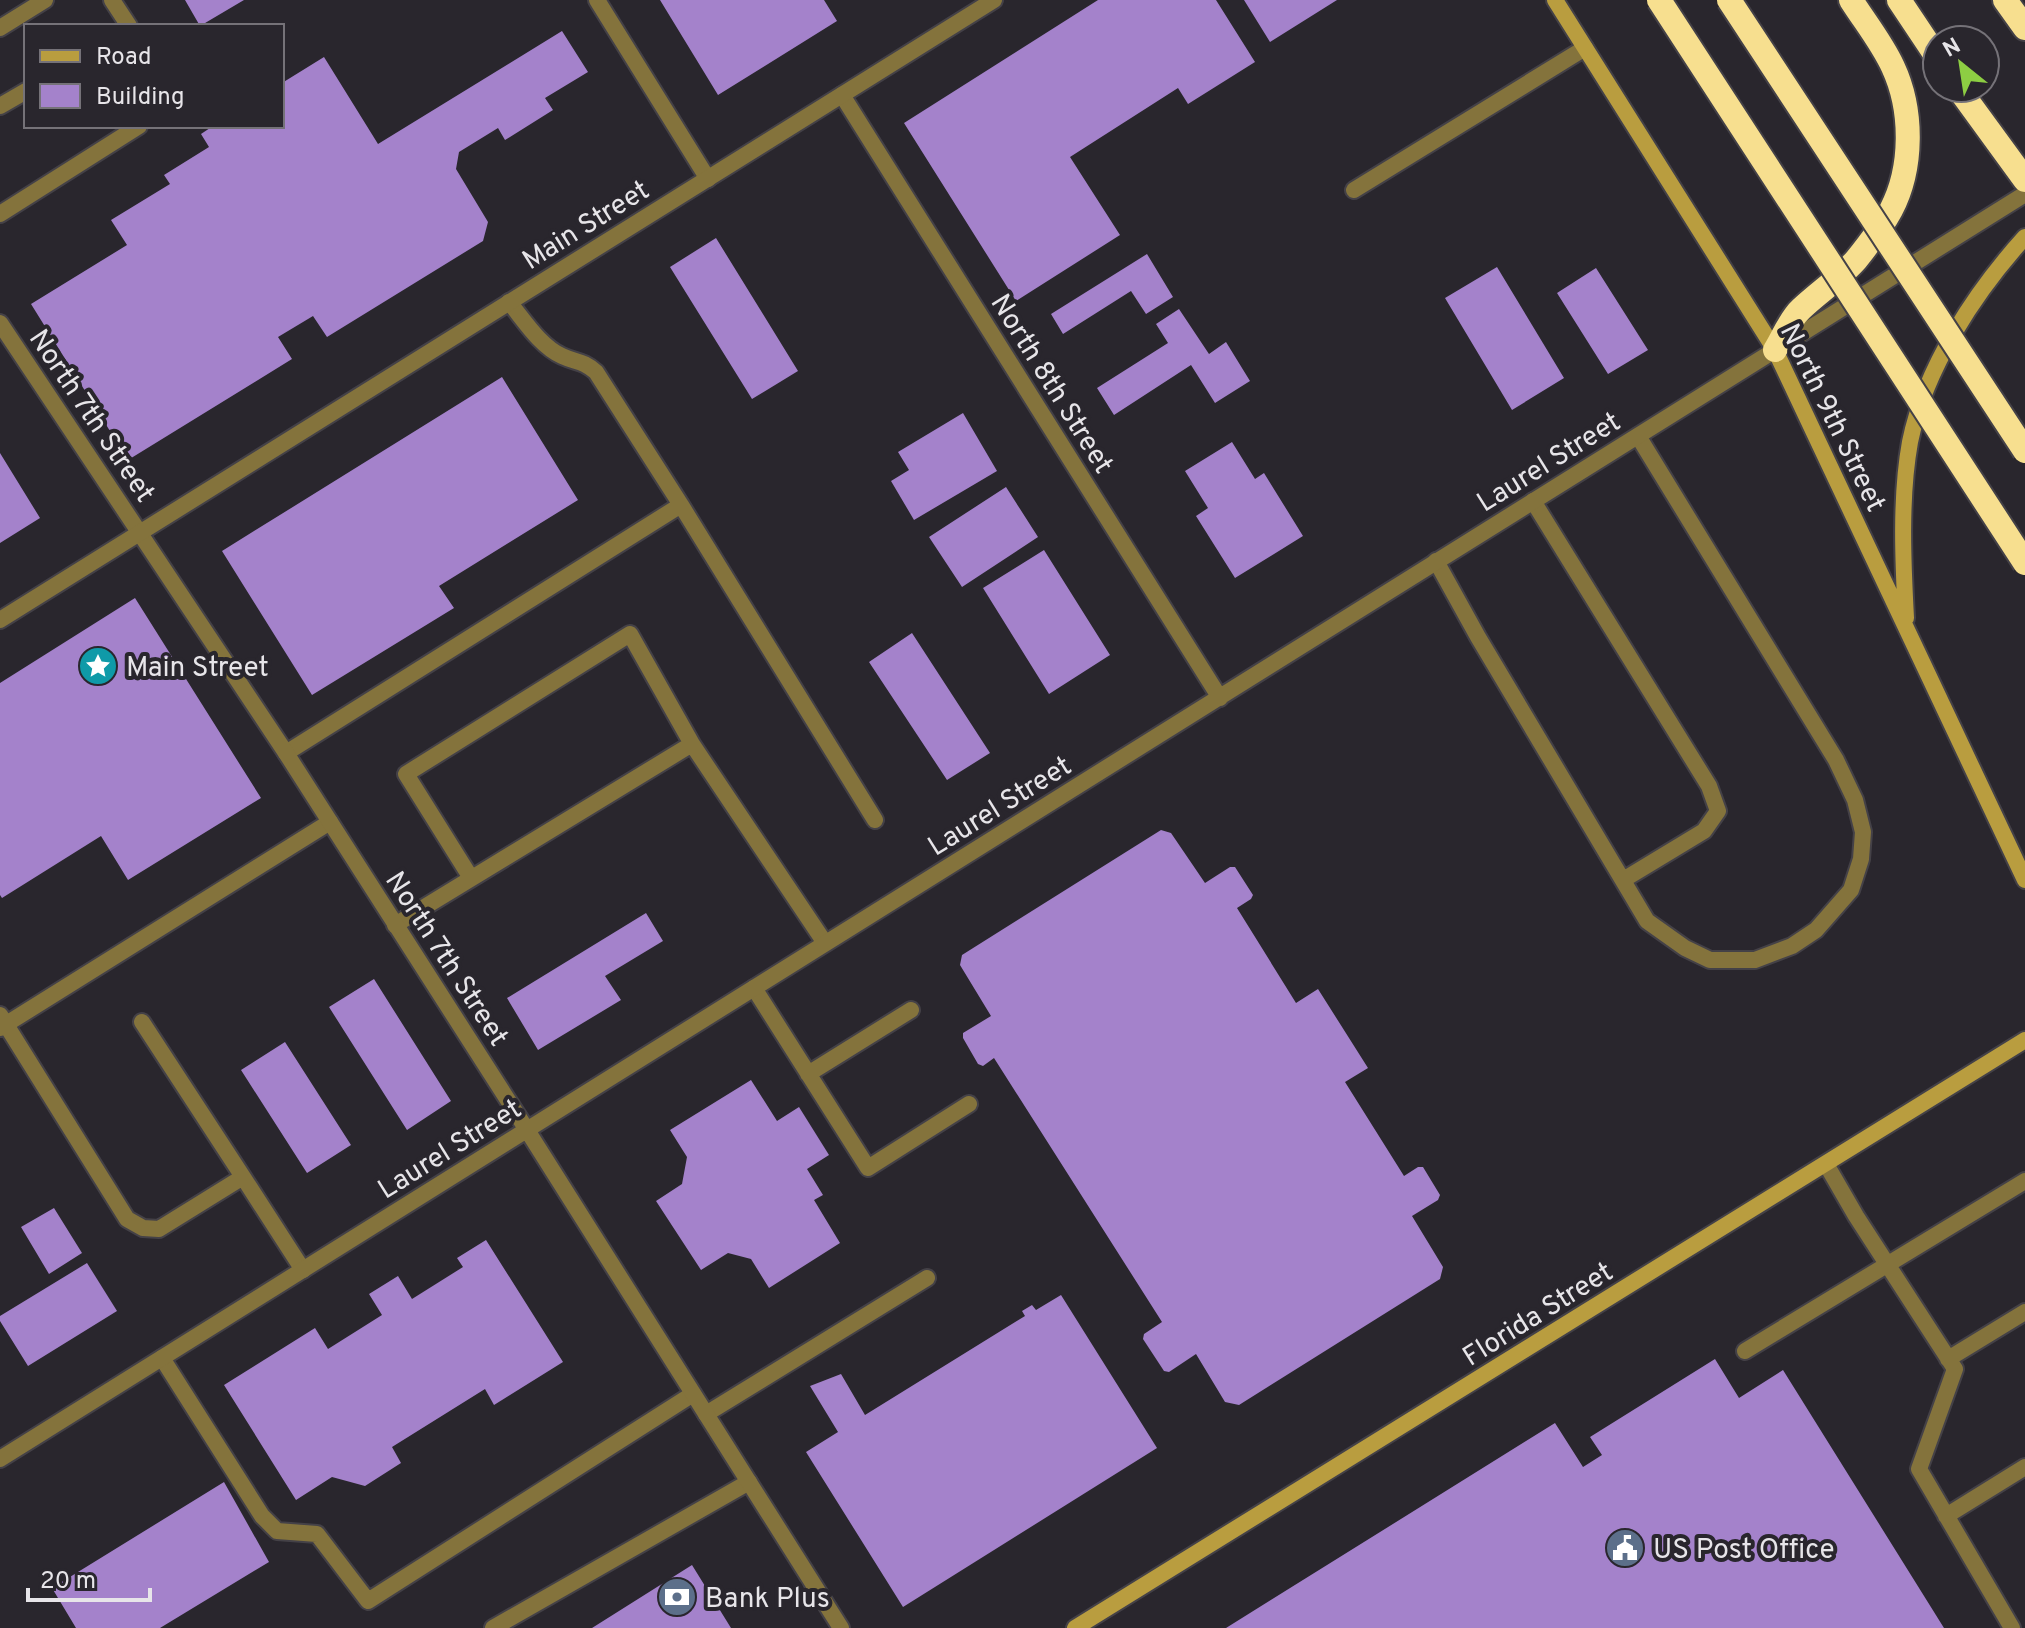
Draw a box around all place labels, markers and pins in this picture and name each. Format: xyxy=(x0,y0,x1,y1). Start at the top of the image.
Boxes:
place icon: Main Street xyxy=(77,645,119,687)
place label: Main Street xyxy=(126,651,269,687)
public building icon: US Post Office xyxy=(1604,1527,1646,1569)
place label: US Post Office xyxy=(1653,1533,1834,1569)
bank icon: Bank Plus xyxy=(656,1576,698,1618)
place label: Bank Plus xyxy=(705,1582,830,1618)

